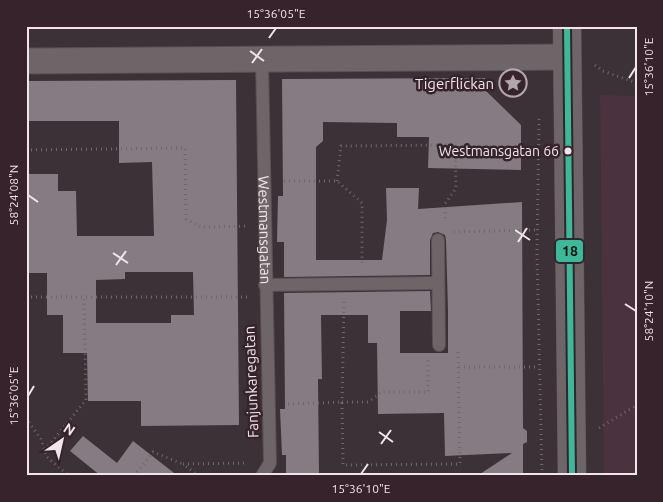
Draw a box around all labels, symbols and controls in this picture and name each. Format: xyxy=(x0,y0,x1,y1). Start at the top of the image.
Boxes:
text: 15°36'05"E xyxy=(247,7,306,20)
text: 15°36'10"E xyxy=(642,37,655,96)
place icon: Tigerflickan xyxy=(498,68,528,98)
place label: Tigerflickan xyxy=(415,75,494,92)
place label: Westmansgatan 66 xyxy=(439,143,559,159)
marker: Westmansgatan 66 xyxy=(563,146,573,156)
text: 58°24'08"N xyxy=(7,165,20,225)
street label: Westmansgatan xyxy=(256,175,275,284)
line badge: 18 xyxy=(555,239,584,263)
text: 18 xyxy=(562,243,578,259)
text: 58°24'10"N xyxy=(642,281,655,341)
street label: Fanjunkaregatan xyxy=(241,326,261,438)
text: 15°36'05"E xyxy=(7,366,20,425)
north arrow xyxy=(38,414,88,464)
text: N xyxy=(60,420,78,439)
text: 15°36'10"E xyxy=(332,482,391,495)

